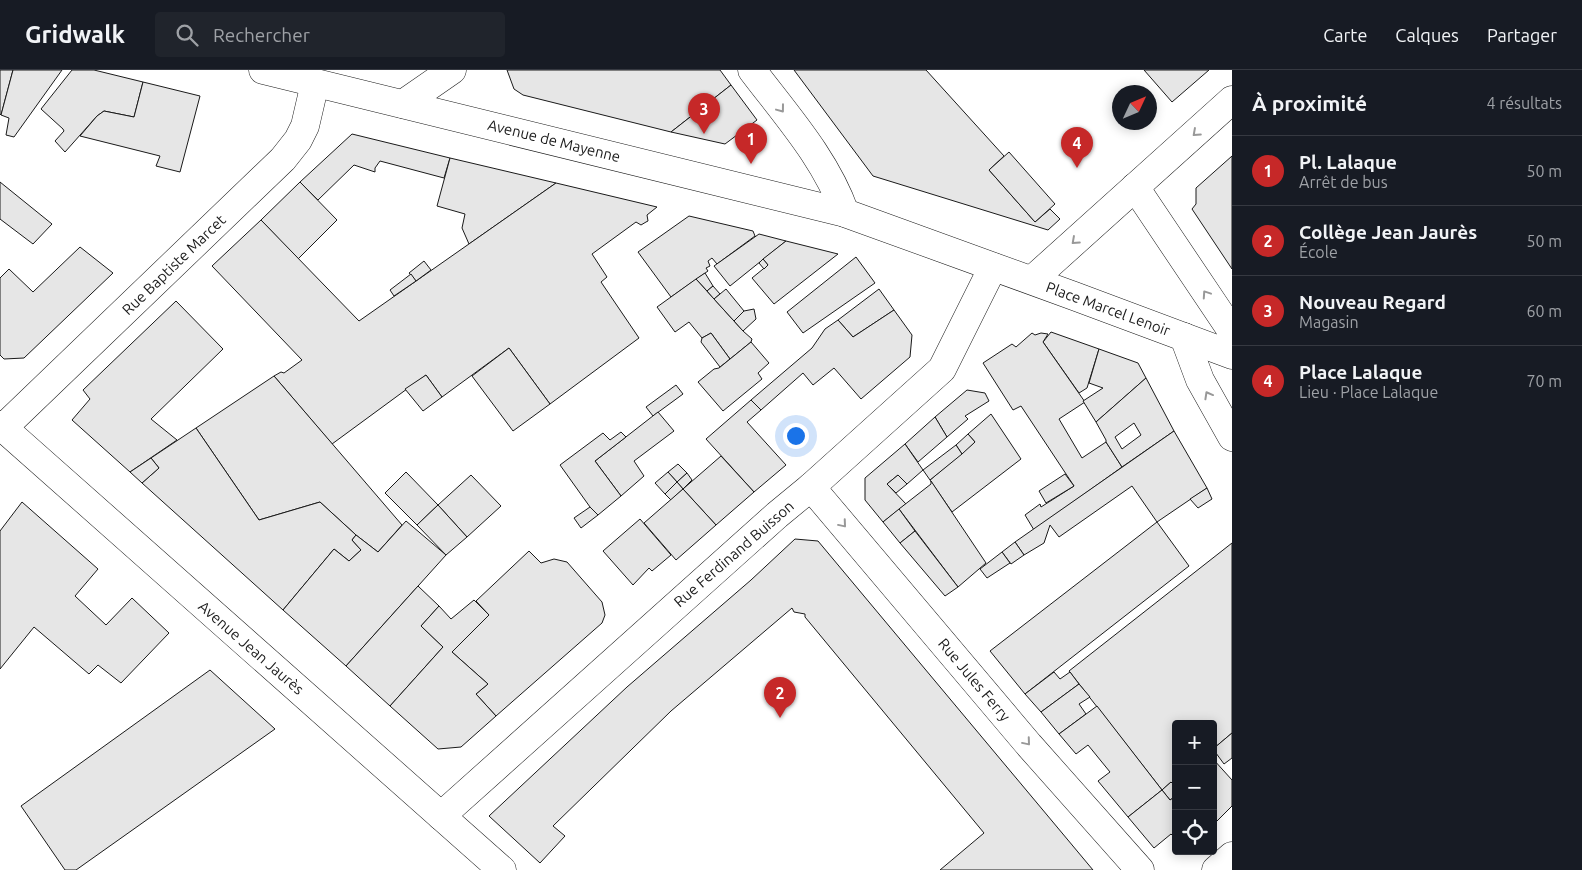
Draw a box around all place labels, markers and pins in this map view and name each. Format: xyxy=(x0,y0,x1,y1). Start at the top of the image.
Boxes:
pin: 3 xyxy=(688,93,720,134)
pin: 1 xyxy=(735,123,767,164)
pin: 4 xyxy=(1061,127,1093,168)
pin: 2 xyxy=(764,677,796,718)

